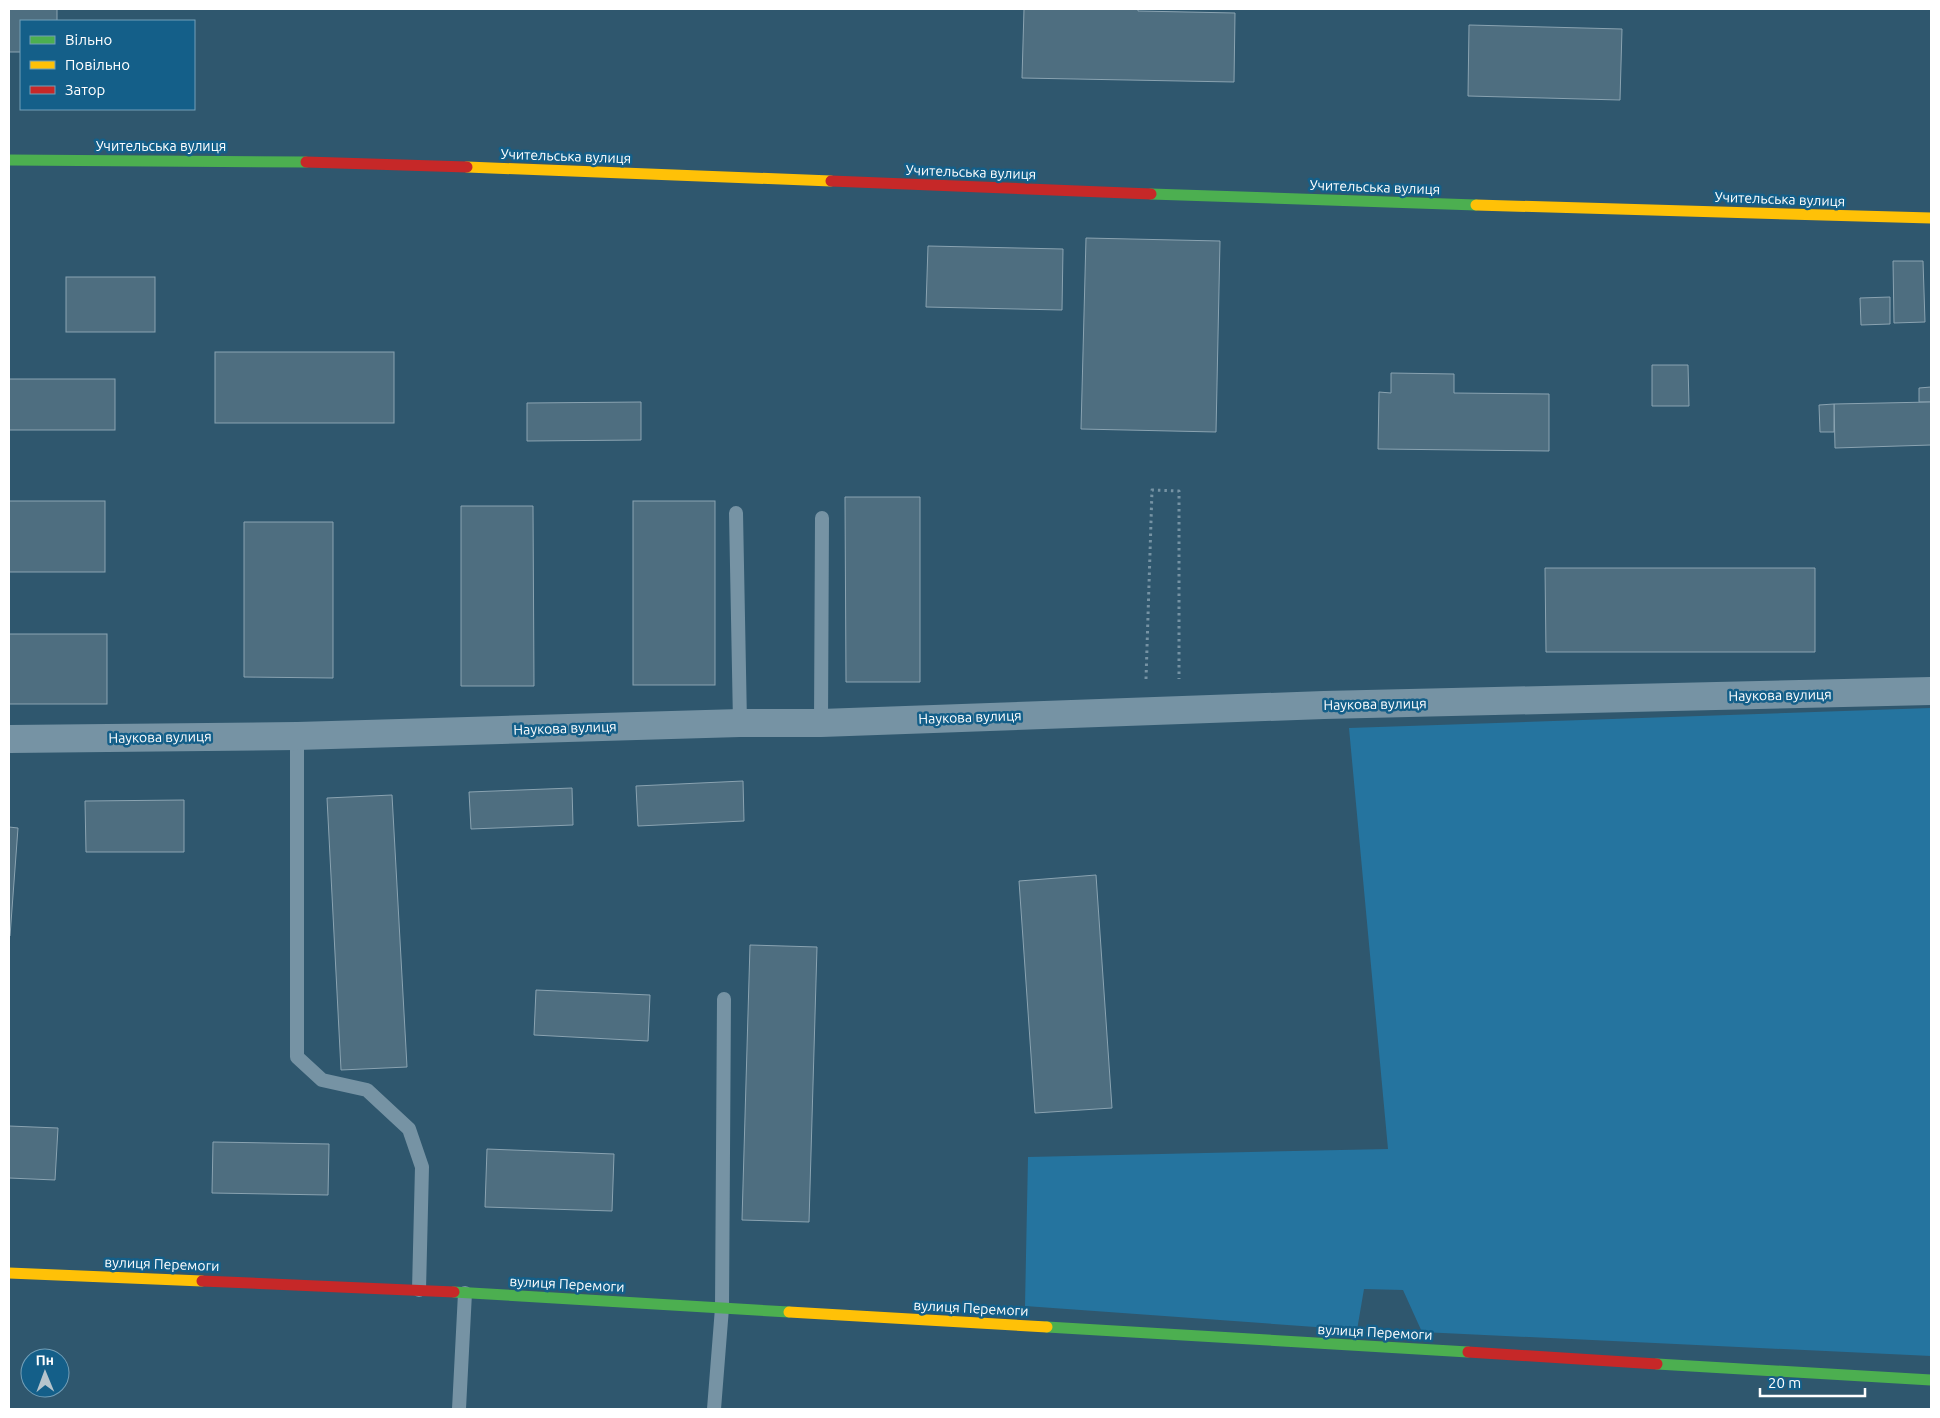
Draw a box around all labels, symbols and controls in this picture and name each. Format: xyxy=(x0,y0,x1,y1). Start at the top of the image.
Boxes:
legend xyxy=(20,20,195,110)
text: Вільно xyxy=(65,31,112,48)
text: Повільно xyxy=(65,56,130,73)
text: Затор xyxy=(65,81,105,98)
street label: Учительська вулиця xyxy=(96,138,226,154)
street label: Учительська вулиця xyxy=(500,146,632,166)
street label: Учительська вулиця xyxy=(905,162,1037,182)
street label: Учительська вулиця xyxy=(1309,177,1441,197)
street label: Учительська вулиця xyxy=(1714,189,1846,209)
street label: Наукова вулиця xyxy=(1728,686,1832,704)
street label: Наукова вулиця xyxy=(1323,695,1427,713)
street label: Наукова вулиця xyxy=(918,707,1022,727)
street label: Наукова вулиця xyxy=(513,718,617,738)
street label: Наукова вулиця xyxy=(108,728,212,746)
street label: вулиця Перемоги xyxy=(104,1254,220,1274)
street label: вулиця Перемоги xyxy=(509,1273,625,1295)
street label: вулиця Перемоги xyxy=(913,1297,1029,1319)
street label: вулиця Перемоги xyxy=(1317,1321,1433,1343)
north arrow xyxy=(20,1348,70,1398)
text: Пн xyxy=(35,1352,54,1368)
scale bar xyxy=(1760,1366,1865,1398)
text: 20 m xyxy=(1768,1374,1801,1391)

